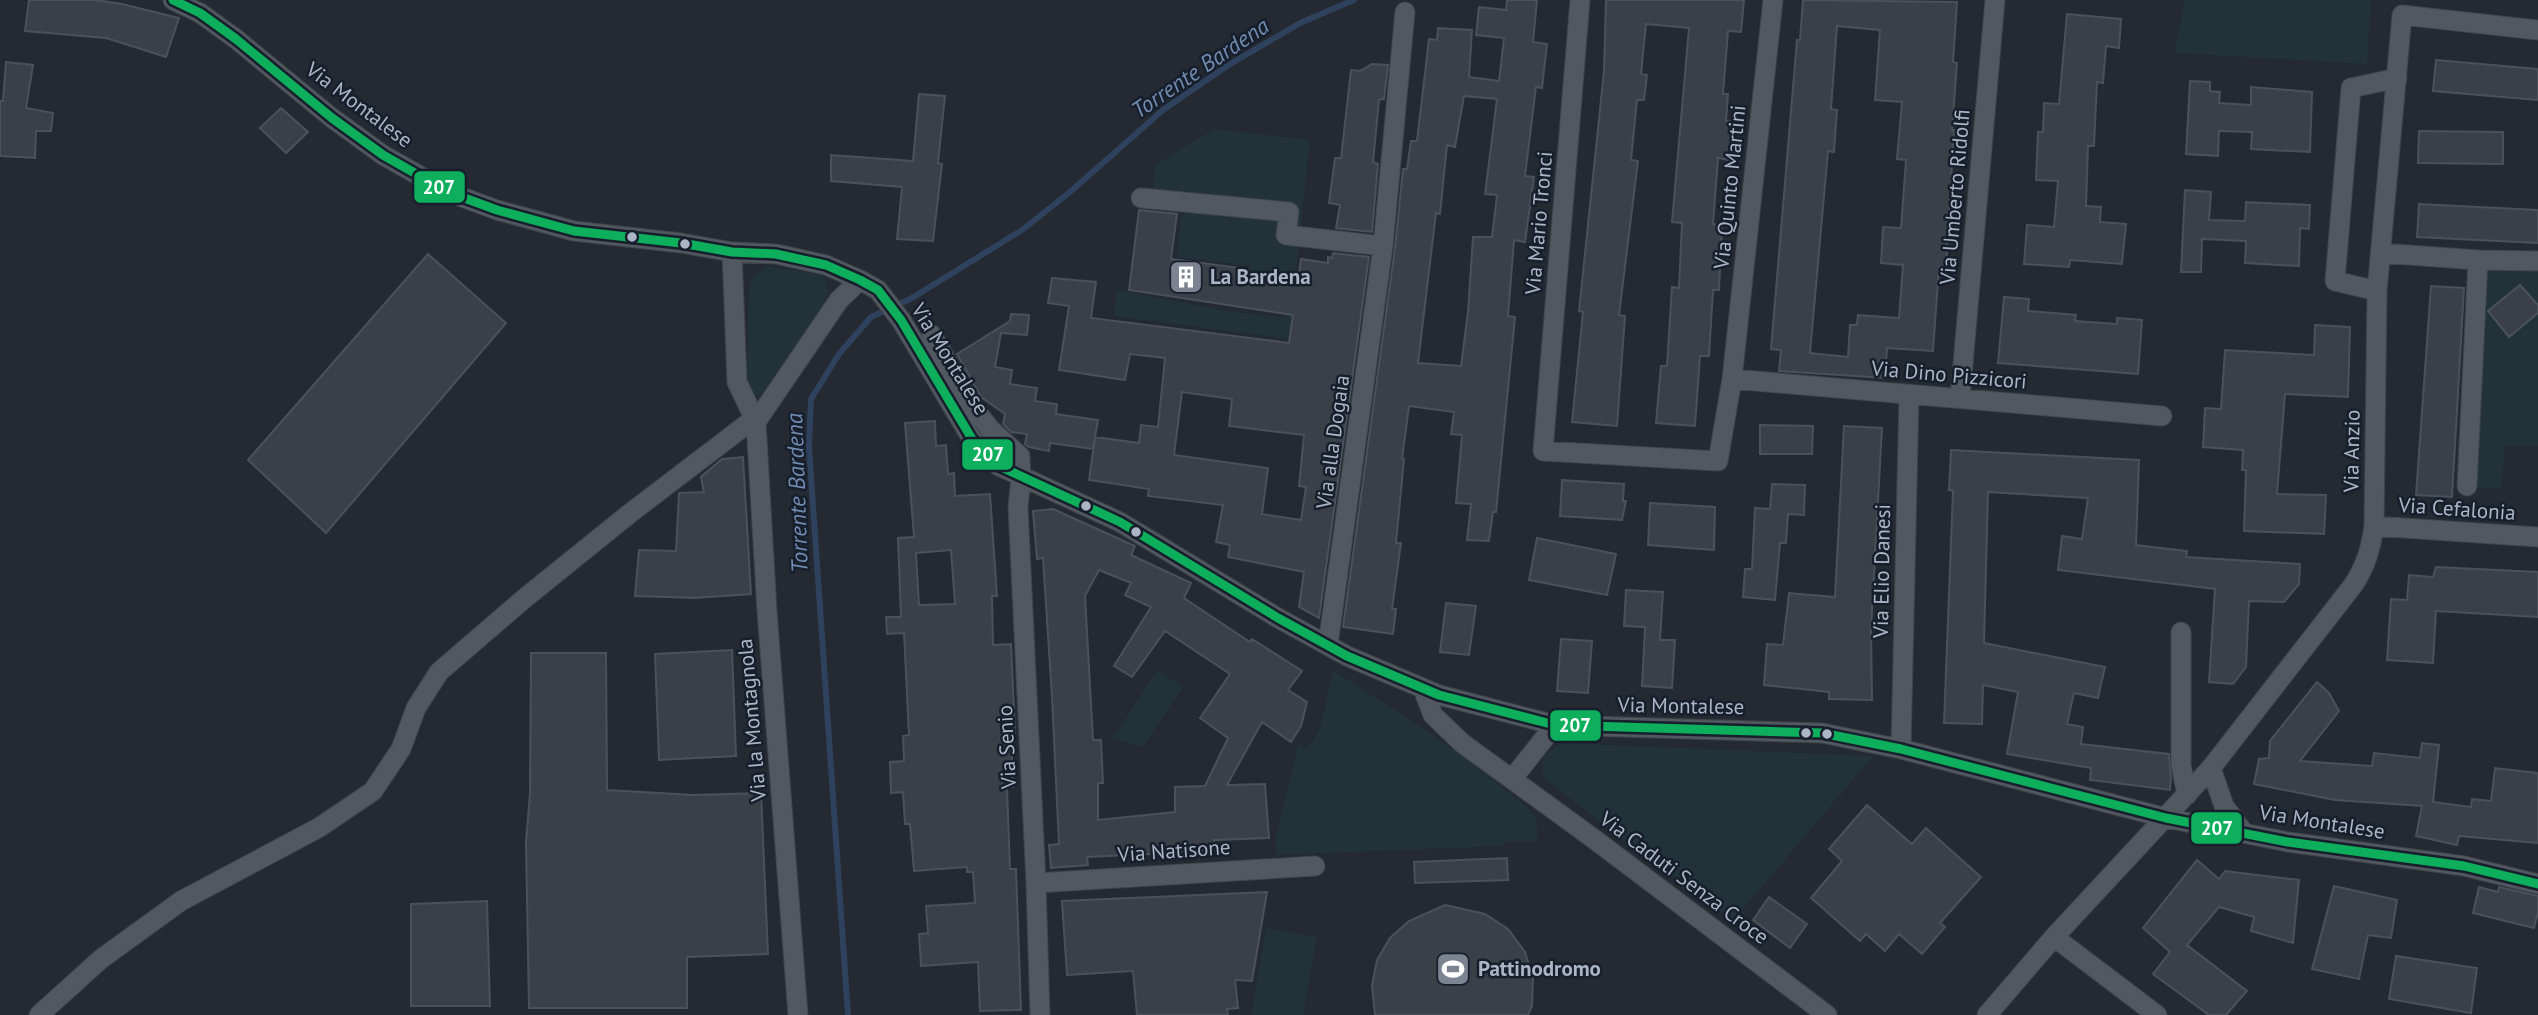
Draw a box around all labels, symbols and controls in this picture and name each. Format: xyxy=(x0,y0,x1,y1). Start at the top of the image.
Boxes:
water label: Torrente Bardena xyxy=(1125,11,1274,124)
street label: Via Montalese xyxy=(300,55,418,154)
street label: Via Quinto Martini xyxy=(1707,104,1752,271)
street label: Via Umberto Ridolfi xyxy=(1933,108,1976,287)
street label: Via Mario Tronci xyxy=(1519,150,1558,297)
line badge: 207 xyxy=(413,170,466,204)
text: 207 xyxy=(423,175,455,199)
unlabelled marker xyxy=(625,230,639,244)
unlabelled marker xyxy=(678,237,692,251)
building icon: La Bardena xyxy=(1167,258,1205,296)
place label: La Bardena xyxy=(1210,263,1311,290)
street label: Via Montalese xyxy=(905,297,995,420)
street label: Via Dino Pizzicori xyxy=(1869,354,2028,395)
street label: Via alla Dogaia xyxy=(1310,373,1355,512)
street label: Via Anzio xyxy=(2337,409,2366,494)
water label: Torrente Bardena xyxy=(779,413,814,573)
line badge: 207 xyxy=(961,438,1014,471)
text: 207 xyxy=(972,442,1004,466)
street label: Via Cefalonia xyxy=(2396,491,2517,526)
unlabelled marker xyxy=(1079,499,1093,513)
street label: Via Elio Danesi xyxy=(1867,504,1896,639)
unlabelled marker xyxy=(1129,525,1143,539)
street label: Via la Montagnola xyxy=(731,638,772,804)
street label: Via Montalese xyxy=(1616,691,1745,720)
street label: Via Senio xyxy=(991,704,1022,791)
line badge: 207 xyxy=(1549,709,1602,742)
text: 207 xyxy=(1559,713,1591,737)
unlabelled marker xyxy=(1799,726,1813,740)
unlabelled marker xyxy=(1820,727,1834,741)
street label: Via Montalese xyxy=(2256,798,2387,845)
street label: Via Caduti Senza Croce xyxy=(1594,805,1774,950)
line badge: 207 xyxy=(2190,811,2243,845)
text: 207 xyxy=(2201,816,2233,840)
street label: Via Natisone xyxy=(1116,833,1231,868)
sports icon: Pattinodromo xyxy=(1434,950,1472,988)
place label: Pattinodromo xyxy=(1478,955,1601,982)

